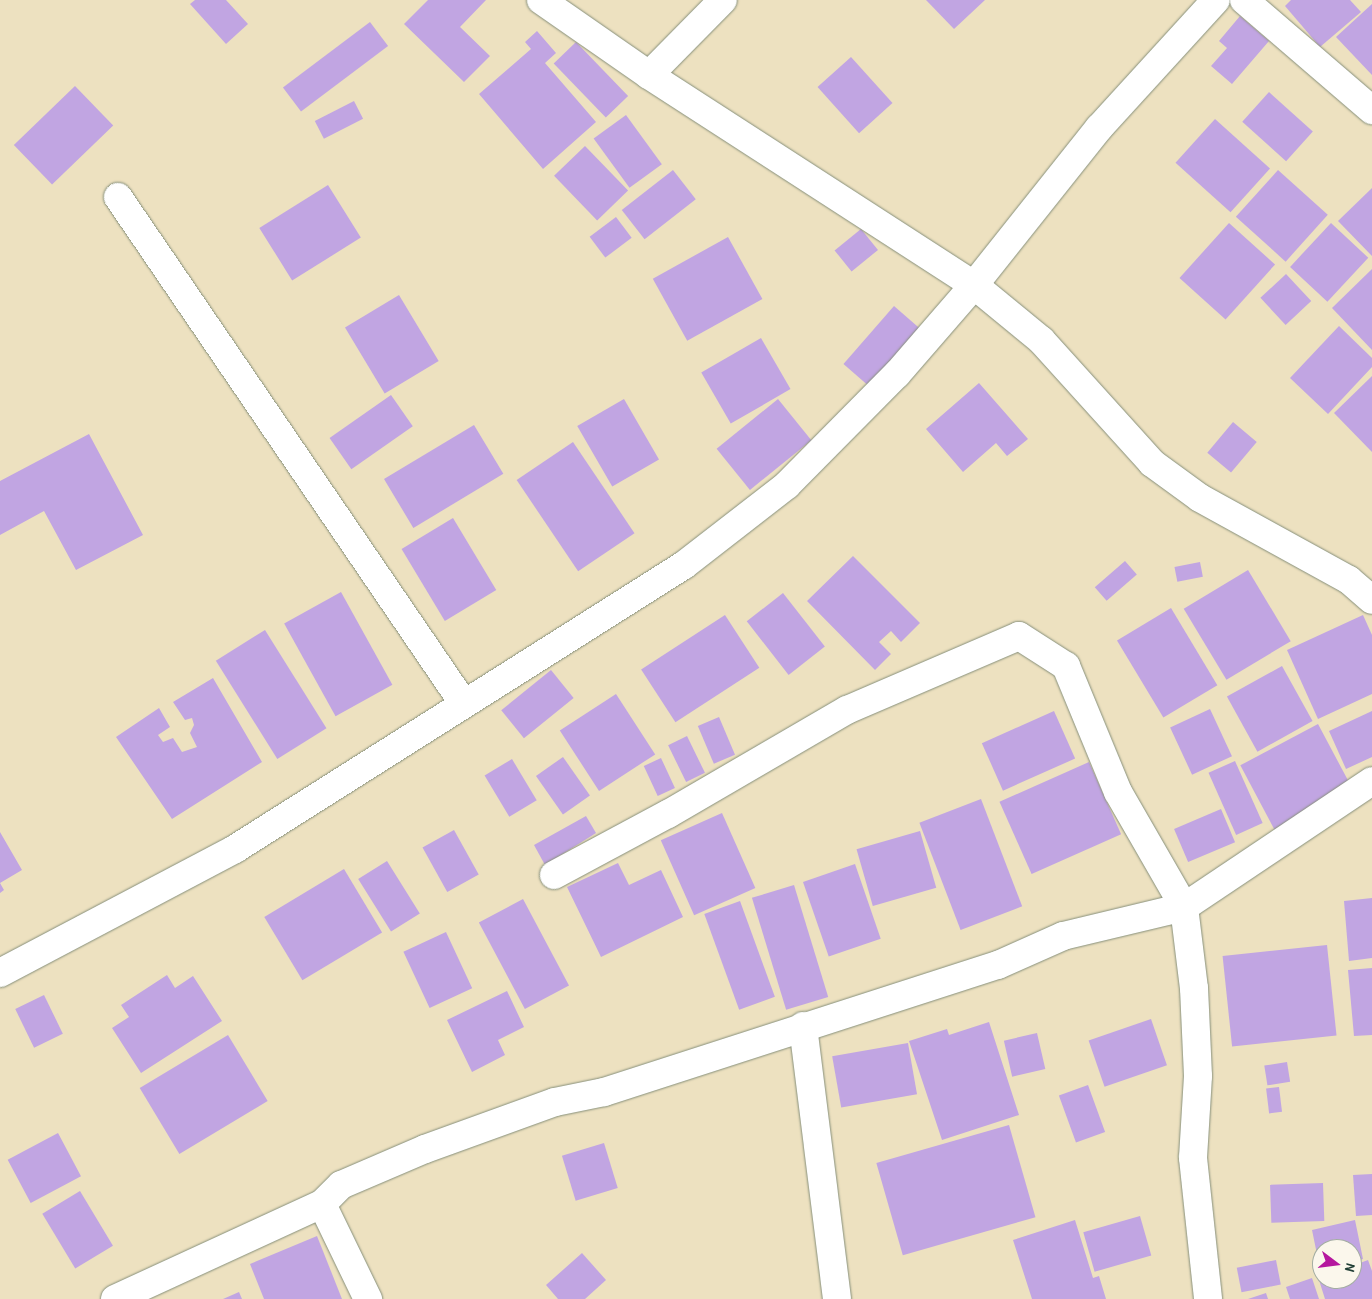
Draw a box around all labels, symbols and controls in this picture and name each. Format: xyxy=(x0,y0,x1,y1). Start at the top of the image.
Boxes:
north arrow xyxy=(1312,1239,1362,1289)
text: N xyxy=(1341,1262,1361,1274)

